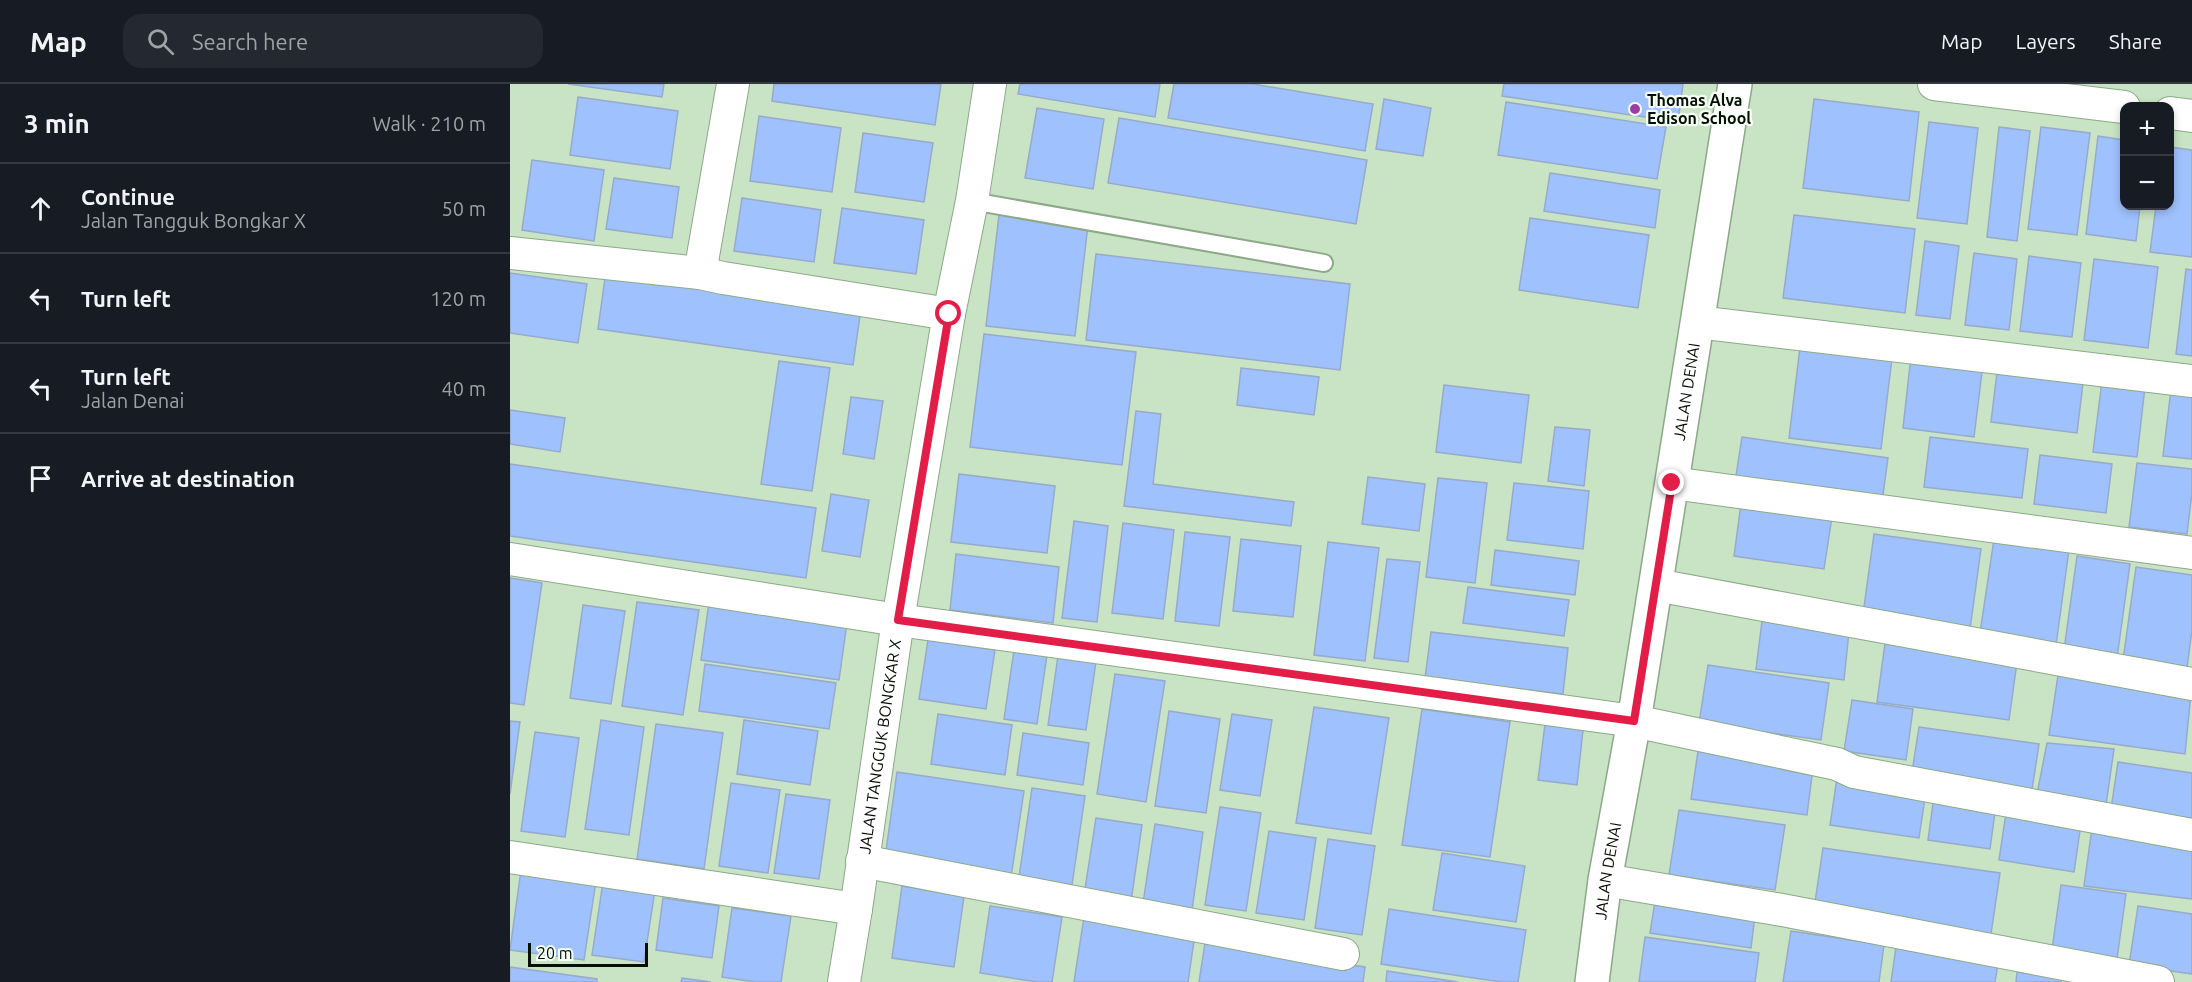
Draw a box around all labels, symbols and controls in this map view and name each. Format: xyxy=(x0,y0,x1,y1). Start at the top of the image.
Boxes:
search box xyxy=(123,14,543,68)
icon: search xyxy=(144,25,177,58)
text: Map xyxy=(30,26,87,57)
text: Search here xyxy=(192,29,308,54)
text: Map xyxy=(1941,29,1982,53)
text: Layers xyxy=(2015,29,2076,53)
text: Share xyxy=(2109,29,2162,53)
place label: Thomas Alva Edison School xyxy=(1647,91,1751,127)
marker: Thomas Alva Edison School xyxy=(1628,102,1642,116)
map controls xyxy=(2120,102,2174,210)
button: + xyxy=(2120,102,2174,156)
text: 3 min xyxy=(24,109,90,138)
text: Walk · 210 m xyxy=(373,112,486,135)
button: − xyxy=(2120,156,2174,210)
text: Continue xyxy=(81,184,175,209)
icon: ahead xyxy=(24,192,57,225)
text: 50 m xyxy=(442,197,486,220)
text: Jalan Tangguk Bongkar X xyxy=(81,209,306,232)
icon: left xyxy=(24,282,57,315)
text: Turn left xyxy=(81,286,171,311)
text: 120 m xyxy=(430,287,486,310)
route start xyxy=(935,300,961,326)
street label: JALAN DENAI xyxy=(1670,341,1703,442)
text: Turn left xyxy=(81,364,171,389)
icon: left xyxy=(24,372,57,405)
text: 40 m xyxy=(442,377,486,400)
text: Jalan Denai xyxy=(81,389,184,412)
icon: arrive xyxy=(24,462,57,495)
text: Arrive at destination xyxy=(81,466,295,491)
route end xyxy=(1658,469,1684,495)
street label: JALAN TANGGUK BONGKAR X xyxy=(855,638,904,855)
street label: JALAN DENAI xyxy=(1591,821,1624,921)
scale bar xyxy=(528,940,648,968)
text: 20 m xyxy=(537,944,573,962)

